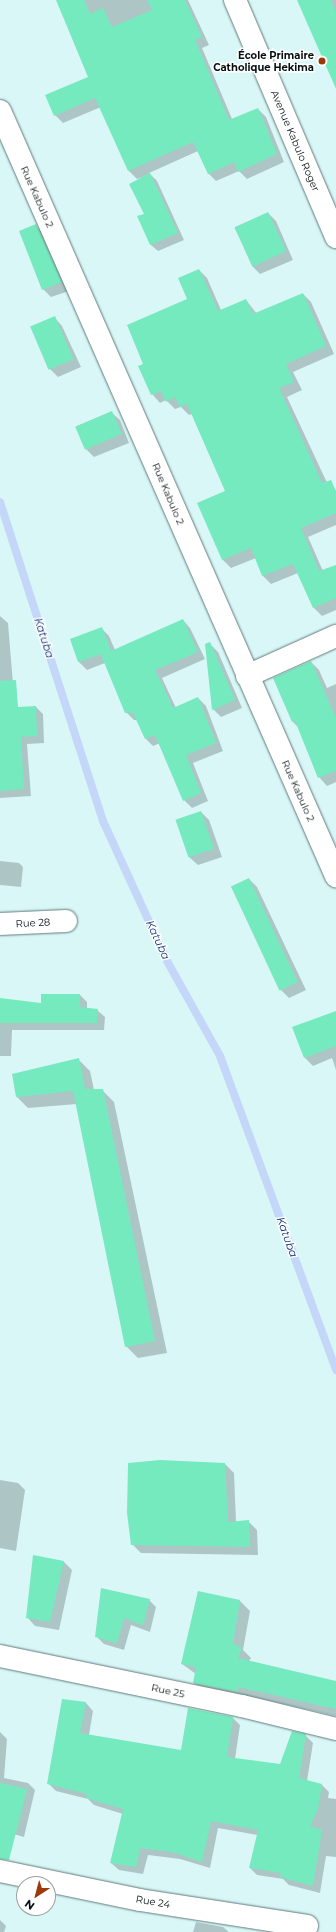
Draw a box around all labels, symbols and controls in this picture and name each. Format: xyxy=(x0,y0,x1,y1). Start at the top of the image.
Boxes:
place label: École Primaire Catholique Hekima xyxy=(213,49,314,72)
marker: École Primaire Catholique Hekima xyxy=(317,56,327,66)
street label: Avenue Kabulo Roger xyxy=(268,89,322,193)
street label: Rue Kabulo 2 xyxy=(18,164,56,230)
street label: Rue Kabulo 2 xyxy=(150,461,186,527)
water label: Katuba xyxy=(31,616,57,660)
street label: Rue Kabulo 2 xyxy=(279,758,317,824)
street label: Rue 28 xyxy=(15,916,51,930)
water label: Katuba xyxy=(143,918,173,962)
water label: Katuba xyxy=(274,1215,300,1259)
street label: Rue 25 xyxy=(150,1682,186,1700)
north arrow xyxy=(16,1876,56,1916)
street label: Rue 24 xyxy=(135,1893,171,1911)
text: N xyxy=(22,1897,37,1913)

